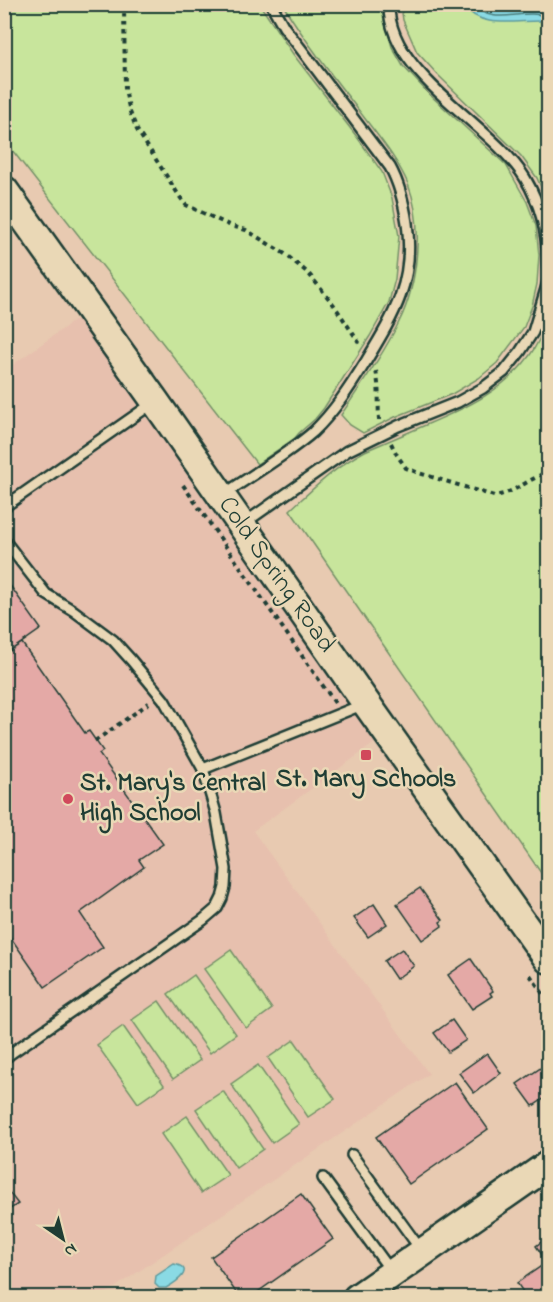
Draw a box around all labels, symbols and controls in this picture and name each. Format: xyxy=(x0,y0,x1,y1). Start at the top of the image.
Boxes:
street label: Cold Spring Road xyxy=(208,489,344,661)
marker: St. Mary Schools xyxy=(359,748,373,762)
place label: St. Mary Schools xyxy=(276,761,456,799)
place label: St. Mary's Central High School xyxy=(80,765,266,834)
marker: St. Mary's Central High School xyxy=(61,792,75,806)
north arrow xyxy=(33,1209,93,1269)
text: N xyxy=(59,1237,82,1263)

